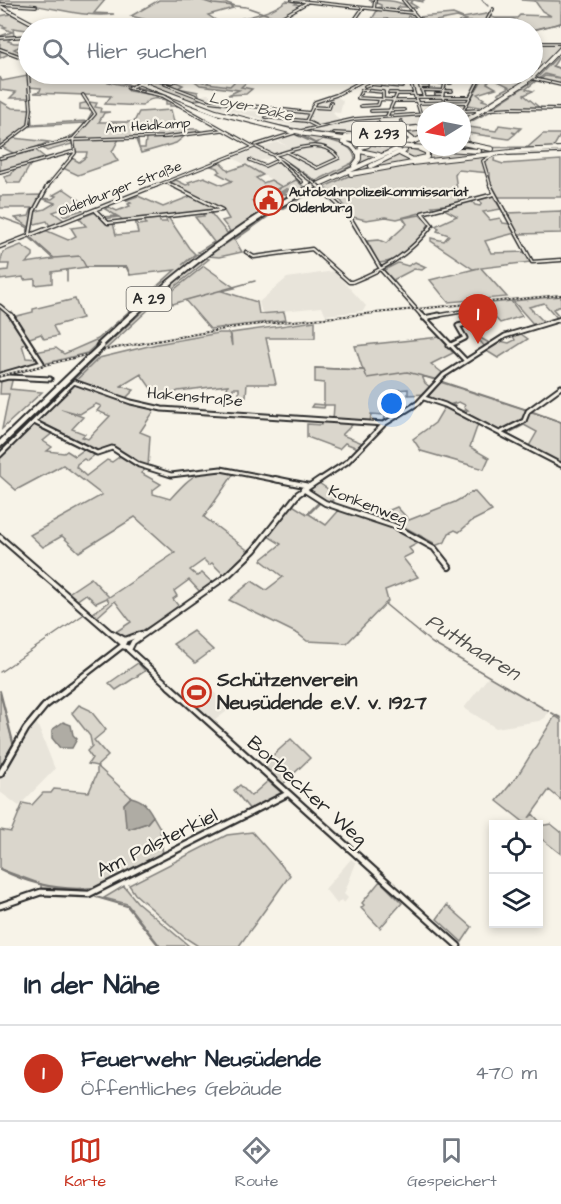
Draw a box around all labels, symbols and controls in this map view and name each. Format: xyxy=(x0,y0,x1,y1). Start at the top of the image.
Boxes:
search box xyxy=(18,18,543,84)
icon: search xyxy=(39,35,72,68)
text: Hier suchen xyxy=(87,36,206,67)
water label: Loyer Bäke xyxy=(207,87,296,128)
north arrow xyxy=(417,102,471,156)
street label: Am Heidkamp xyxy=(105,113,191,139)
road number: A 293 xyxy=(352,122,406,146)
street label: Oldenburger Straße xyxy=(55,156,185,222)
place label: Autobahnpolizeikommissariat Oldenburg xyxy=(289,182,469,219)
public building icon: Autobahnpolizeikommissariat Oldenburg xyxy=(252,184,284,216)
road number: A 29 xyxy=(126,287,172,311)
pin: 1 xyxy=(458,294,498,344)
street label: Hakenstraße xyxy=(146,382,244,412)
your location xyxy=(377,389,406,418)
street label: Konkenweg xyxy=(325,480,411,531)
water label: Putthaaren xyxy=(420,607,527,688)
place label: Schützenverein Neusüdende e.V. v. 1927 xyxy=(216,666,427,717)
sports icon: Schützenverein Neusüdende e.V. v. 1927 xyxy=(180,676,212,708)
street label: Borbecker Weg xyxy=(240,729,373,853)
street label: Am Palsterkiel xyxy=(92,802,222,884)
map controls xyxy=(489,820,543,928)
button: locate xyxy=(489,820,543,874)
button: layers xyxy=(489,874,543,928)
text: In der Nähe xyxy=(24,967,160,1003)
text: Feuerwehr Neusüdende xyxy=(81,1044,321,1075)
text: 1 xyxy=(42,1059,45,1087)
text: 470 m xyxy=(475,1059,537,1087)
text: Öffentliches Gebäude xyxy=(81,1075,282,1103)
tab: Karte xyxy=(64,1134,106,1192)
tab: Route xyxy=(235,1134,278,1192)
tab: Gespeichert xyxy=(407,1134,497,1192)

